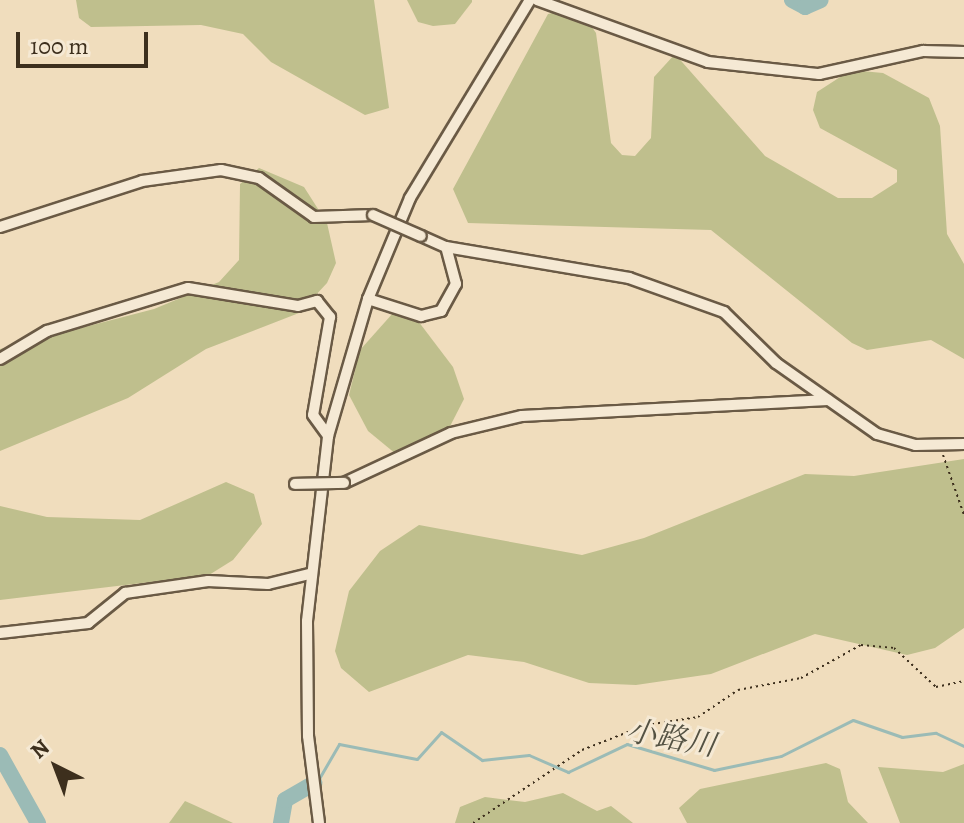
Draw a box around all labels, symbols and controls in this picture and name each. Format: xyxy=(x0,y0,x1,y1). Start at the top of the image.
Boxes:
scale bar xyxy=(20,16,152,66)
text: 100 m xyxy=(30,30,89,62)
water label: 小路川 xyxy=(624,712,718,764)
north arrow xyxy=(16,727,96,807)
text: N xyxy=(24,733,56,766)

